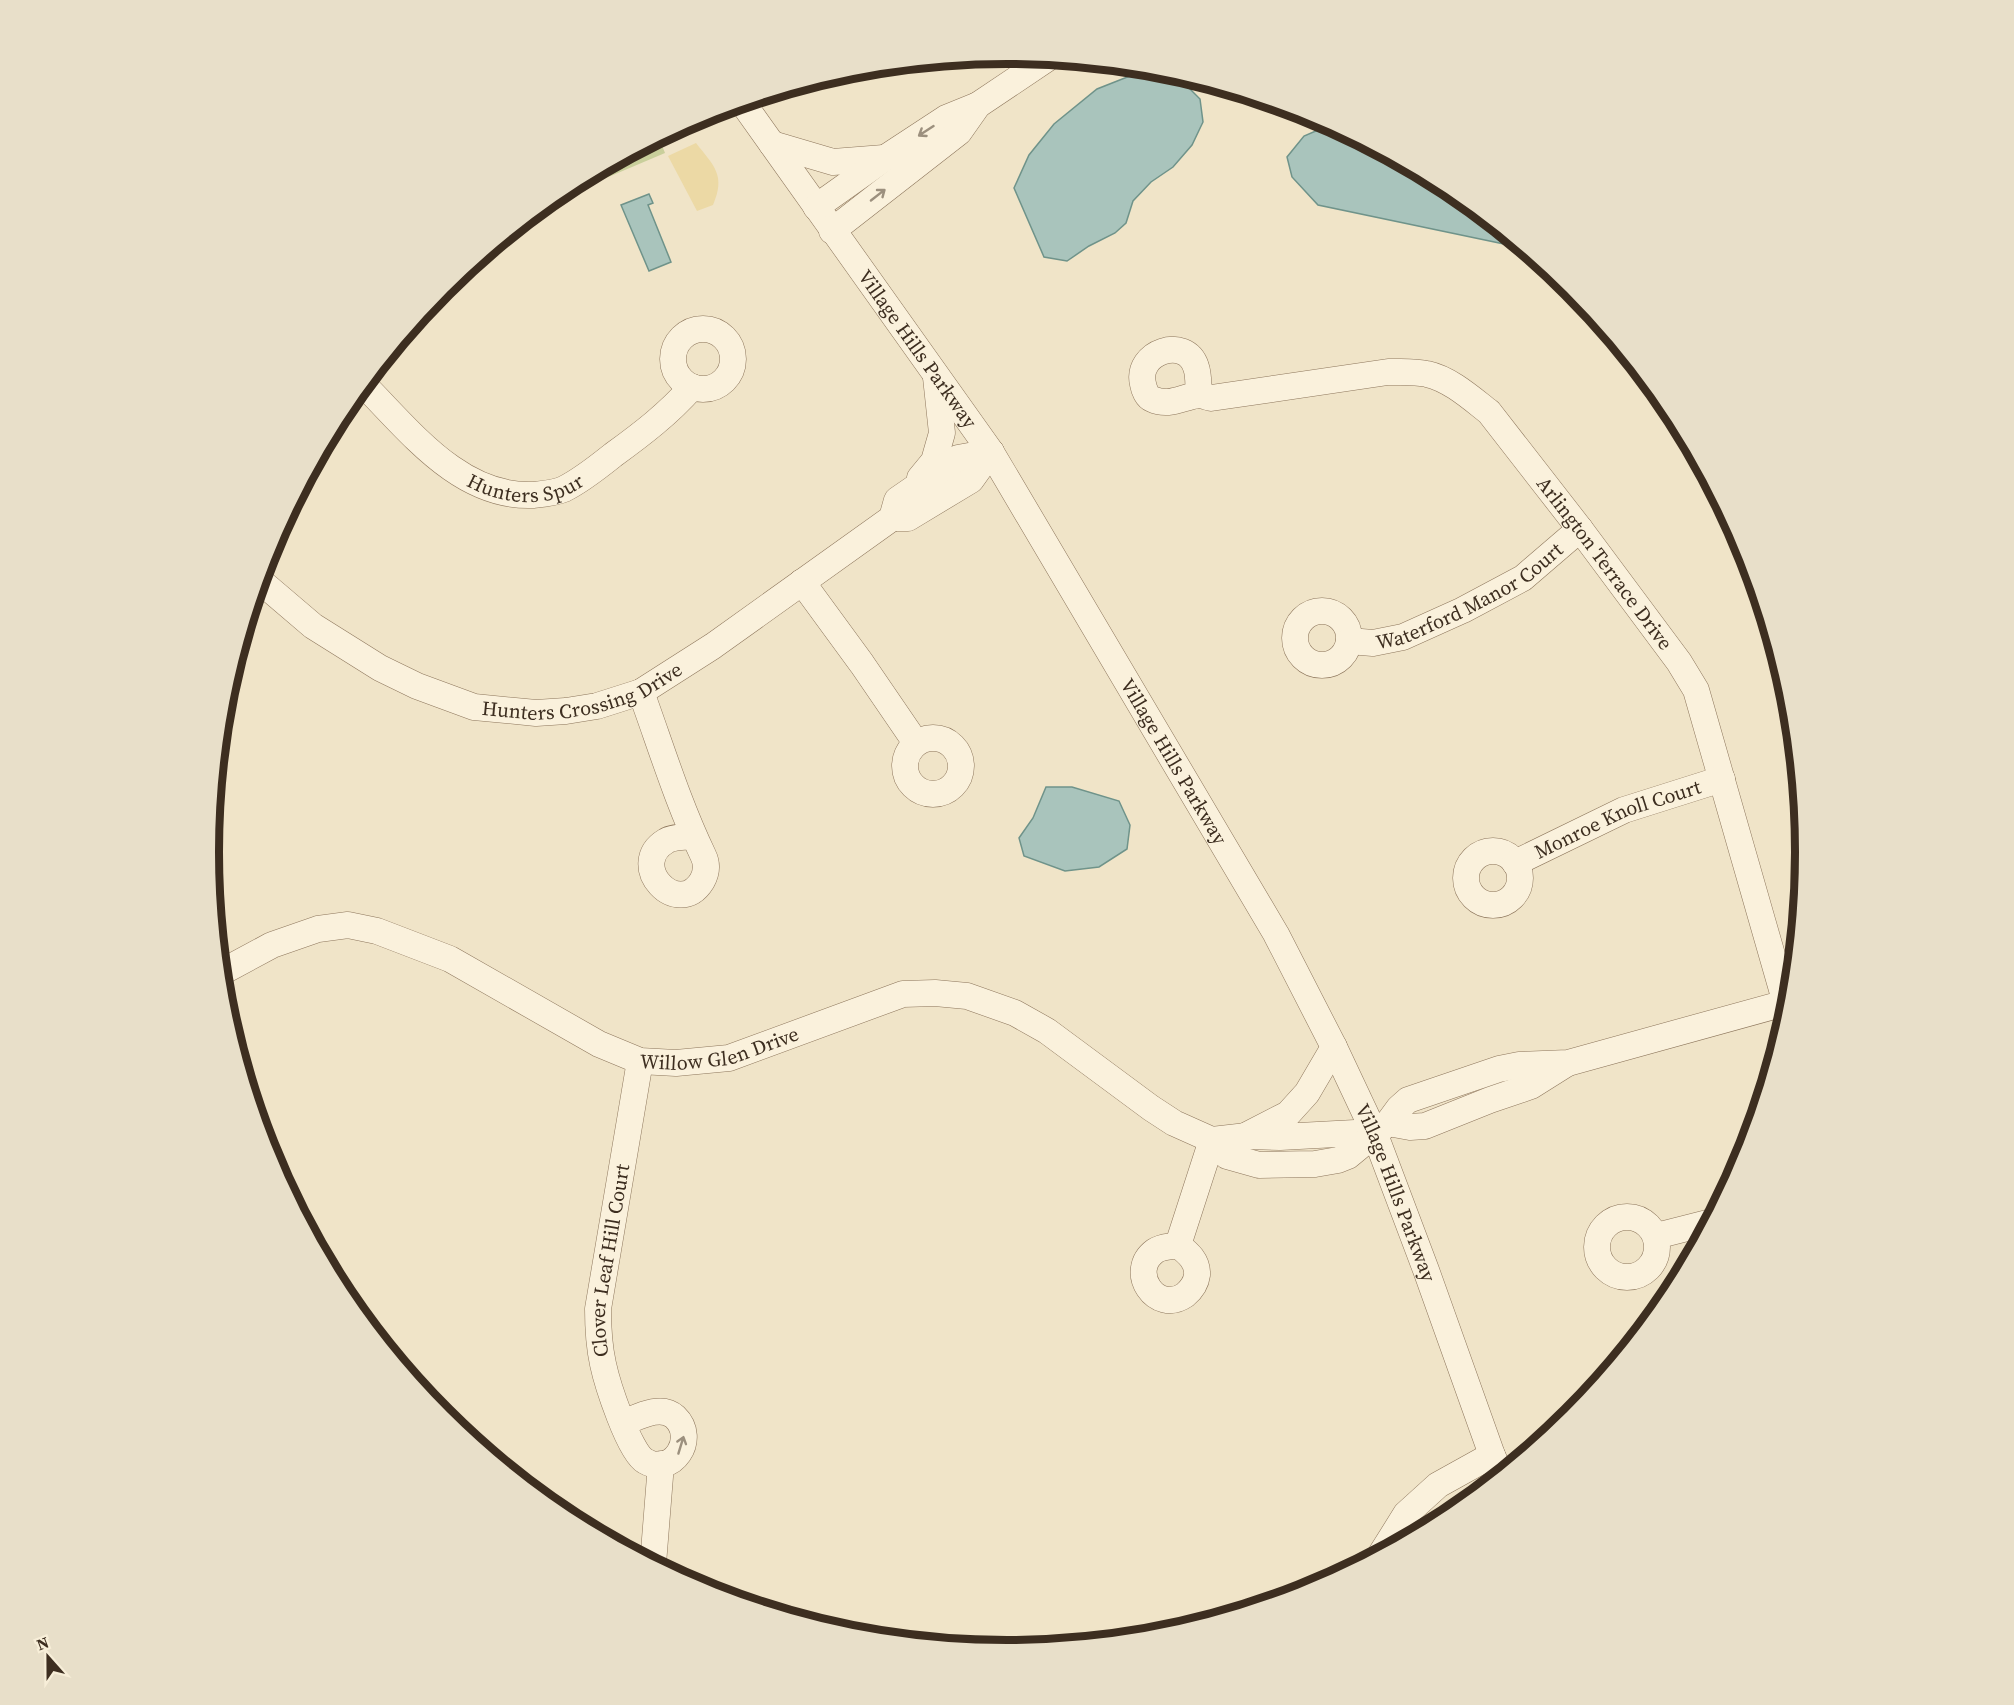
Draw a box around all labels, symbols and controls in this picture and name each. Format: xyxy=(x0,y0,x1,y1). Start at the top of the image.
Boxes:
one-way arrow xyxy=(918,125,935,137)
one-way arrow xyxy=(870,189,886,201)
street label: Village Hills Parkway xyxy=(851,264,984,435)
street label: Hunters Spur xyxy=(462,466,589,509)
street label: Arlington Terrace Drive xyxy=(1530,471,1679,656)
street label: Waterford Manor Court xyxy=(1373,536,1569,656)
street label: Hunters Crossing Drive xyxy=(481,655,687,727)
street label: Village Hills Parkway xyxy=(1114,673,1234,851)
street label: Monroe Knoll Court xyxy=(1529,772,1705,866)
street label: Willow Glen Drive xyxy=(639,1020,803,1077)
street label: Village Hills Parkway xyxy=(1349,1099,1443,1286)
street label: Clover Leaf Hill Court xyxy=(584,1161,636,1359)
one-way arrow xyxy=(676,1436,688,1455)
north arrow xyxy=(18,1627,78,1687)
text: N xyxy=(33,1631,52,1655)

